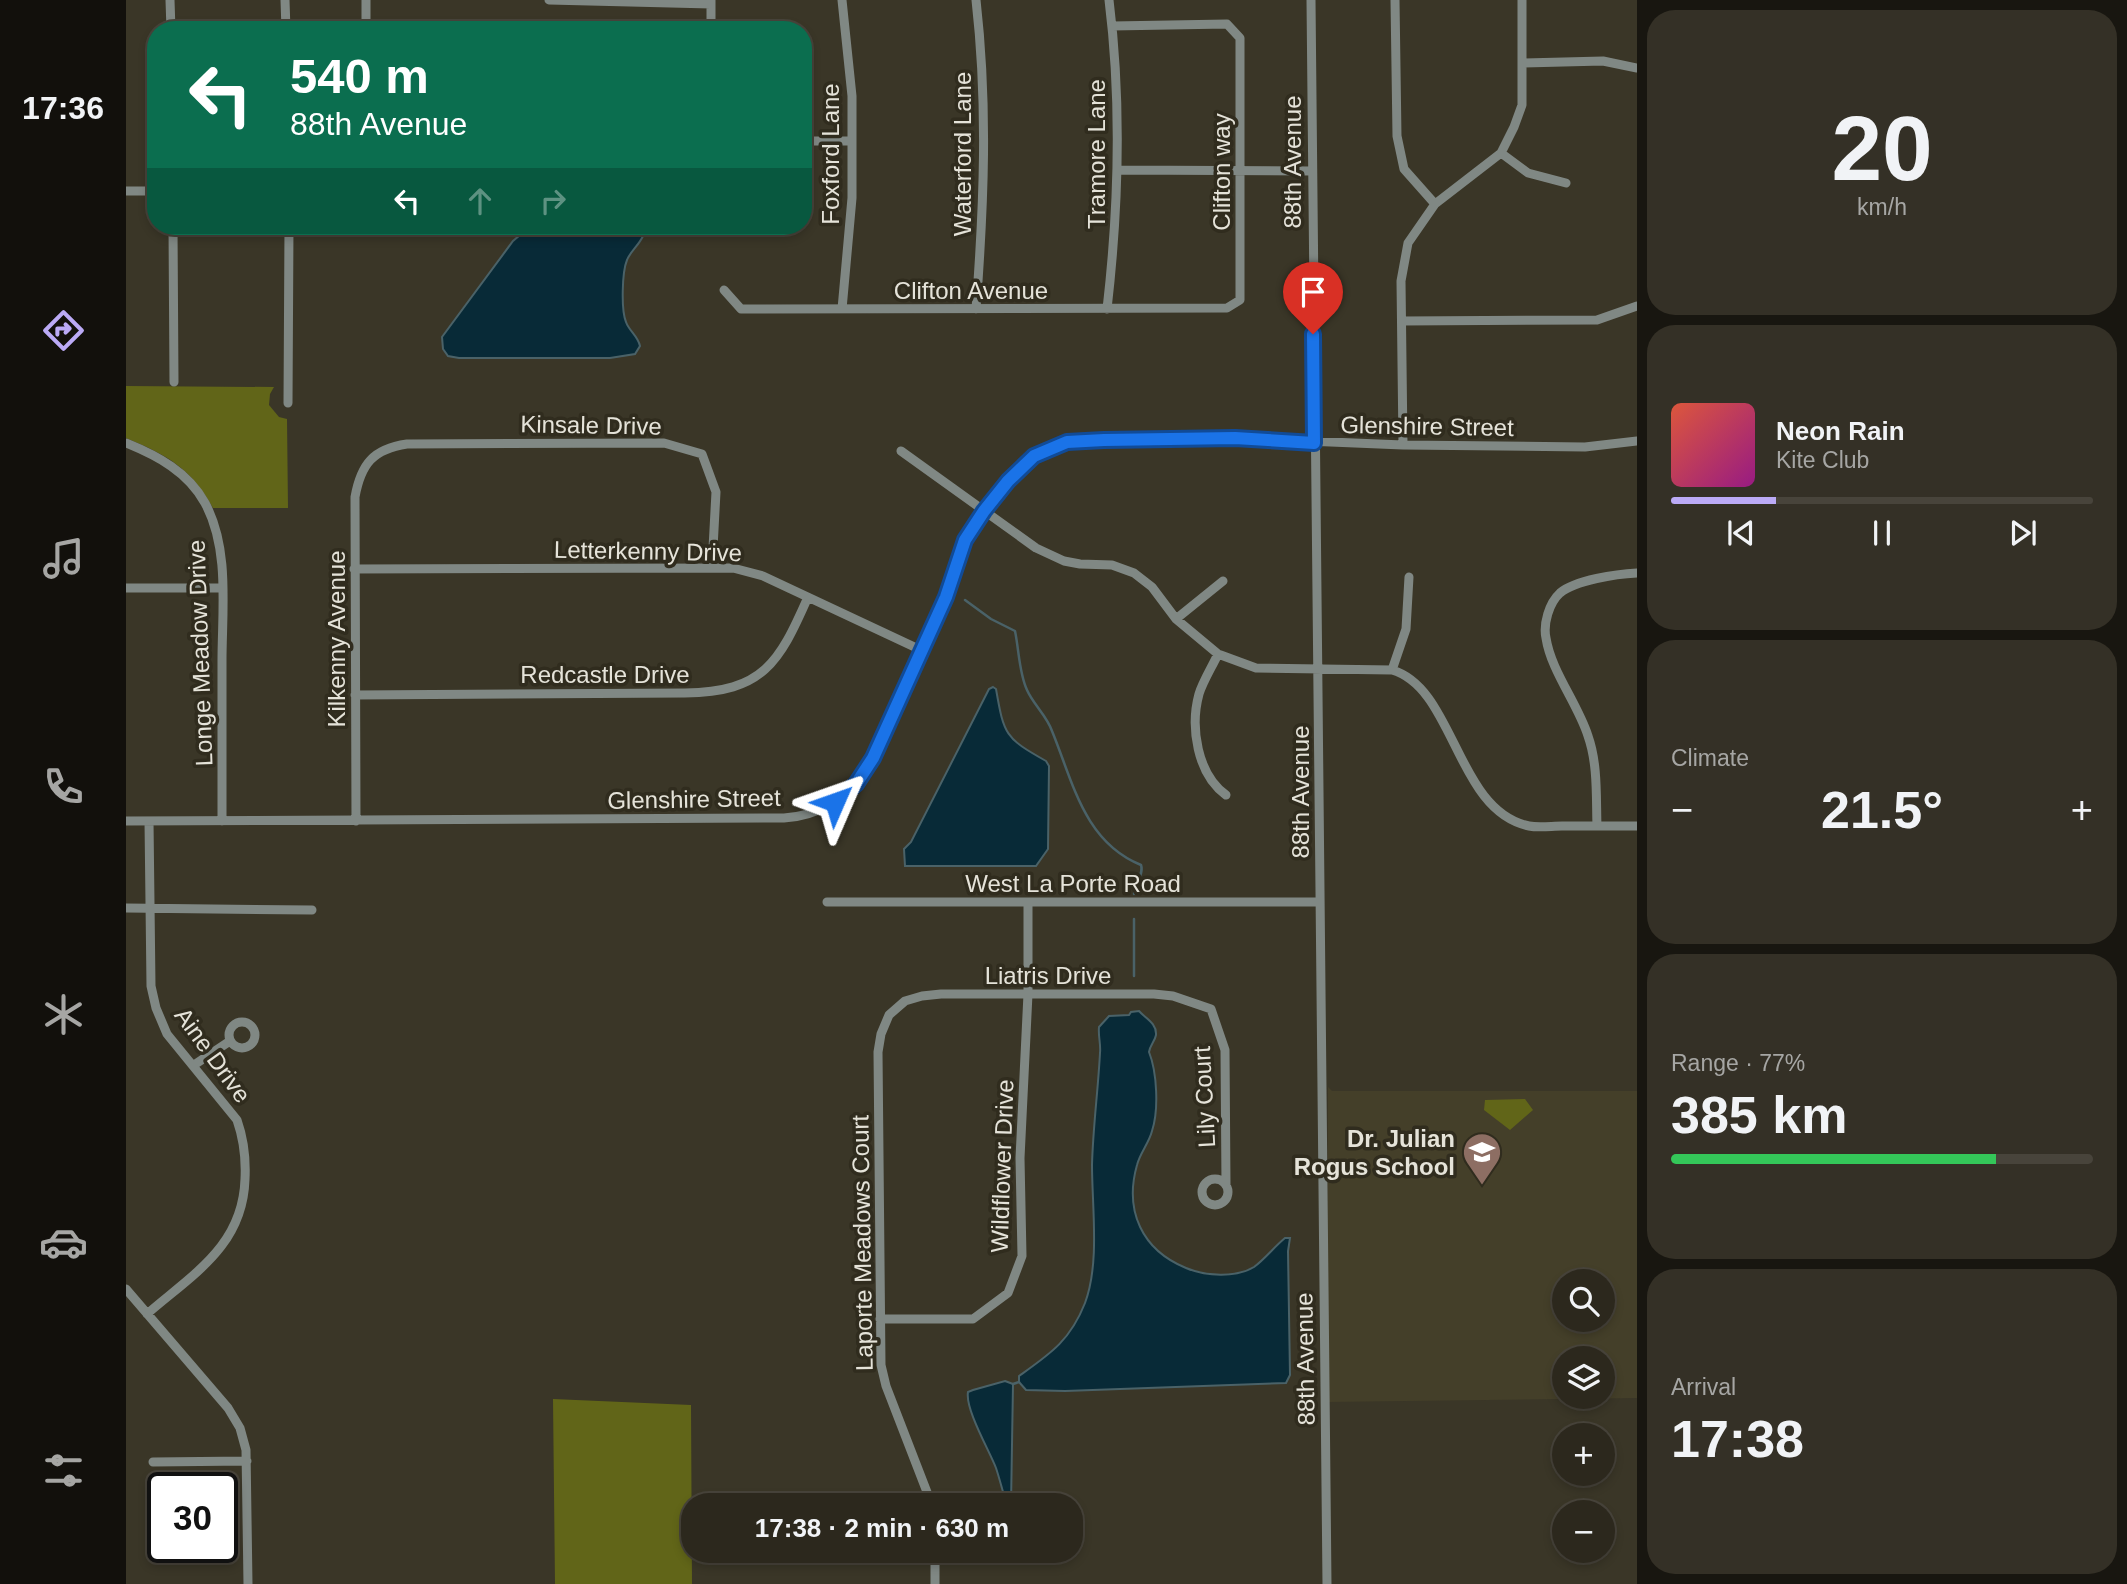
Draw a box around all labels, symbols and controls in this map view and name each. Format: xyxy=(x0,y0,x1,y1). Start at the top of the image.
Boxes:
icon: left xyxy=(175,49,266,140)
text: 540 m xyxy=(290,49,429,103)
street label: Waterford Lane xyxy=(949,72,976,236)
street label: Tramore Lane xyxy=(1083,79,1110,229)
street label: Foxford Lane xyxy=(817,83,844,225)
text: 17:36 xyxy=(22,90,104,126)
street label: 88th Avenue xyxy=(1279,95,1306,229)
text: 20 xyxy=(1831,98,1933,199)
text: 88th Avenue xyxy=(290,106,467,142)
street label: Clifton way xyxy=(1208,113,1235,231)
icon: left xyxy=(388,182,426,220)
icon: ahead xyxy=(461,182,499,220)
icon: right xyxy=(534,182,572,220)
text: km/h xyxy=(1857,194,1907,220)
pin xyxy=(1283,262,1343,334)
icon: arrive xyxy=(1294,273,1332,311)
street label: Clifton Avenue xyxy=(894,277,1048,304)
icon: directions xyxy=(39,306,88,355)
street label: Kinsale Drive xyxy=(520,410,662,440)
street label: Glenshire Street xyxy=(1340,411,1514,441)
text: Neon Rain xyxy=(1776,416,1905,446)
text: Kite Club xyxy=(1776,447,1869,473)
icon: previous xyxy=(1722,514,1760,552)
icon: pause xyxy=(1863,514,1901,552)
icon: next xyxy=(2004,514,2042,552)
icon: music xyxy=(39,534,88,583)
street label: Letterkenny Drive xyxy=(554,536,742,566)
street label: Longe Meadow Drive xyxy=(183,539,217,767)
street label: Kilkenny Avenue xyxy=(323,550,350,728)
street label: Redcastle Drive xyxy=(520,661,690,688)
street label: 88th Avenue xyxy=(1287,725,1314,859)
text: Climate xyxy=(1671,745,1749,771)
icon: phone xyxy=(39,762,88,811)
position arrow xyxy=(798,765,872,839)
text: 21.5° xyxy=(1821,781,1943,839)
street label: Glenshire Street xyxy=(607,784,781,814)
text: − xyxy=(1671,789,1693,831)
text: + xyxy=(2071,789,2093,831)
street label: West La Porte Road xyxy=(965,870,1181,897)
street label: Liatris Drive xyxy=(985,962,1111,989)
icon: climate xyxy=(39,990,88,1039)
street label: Aine Drive xyxy=(170,1002,256,1108)
street label: Lily Court xyxy=(1188,1045,1220,1148)
text: Range · 77% xyxy=(1671,1050,1805,1076)
street label: Wildflower Drive xyxy=(985,1079,1019,1253)
text: 385 km xyxy=(1671,1086,1847,1144)
street label: Laporte Meadows Court xyxy=(846,1114,878,1371)
place label: Dr. Julian Rogus School xyxy=(1294,1125,1455,1180)
school or university icon: Dr. Julian Rogus School xyxy=(1461,1131,1503,1186)
icon: car xyxy=(39,1218,88,1267)
map controls xyxy=(1552,1269,1615,1563)
button: search xyxy=(1552,1269,1615,1332)
street label: 88th Avenue xyxy=(1290,1292,1320,1426)
button: layers xyxy=(1552,1346,1615,1409)
text: Arrival xyxy=(1671,1374,1736,1400)
text: 17:38 xyxy=(1671,1410,1804,1468)
button: + xyxy=(1552,1423,1615,1486)
icon: filters xyxy=(39,1446,88,1495)
speed limit sign: 30 xyxy=(147,1472,238,1563)
button: − xyxy=(1552,1500,1615,1563)
text: 17:38 · 2 min · 630 m xyxy=(755,1513,1009,1543)

